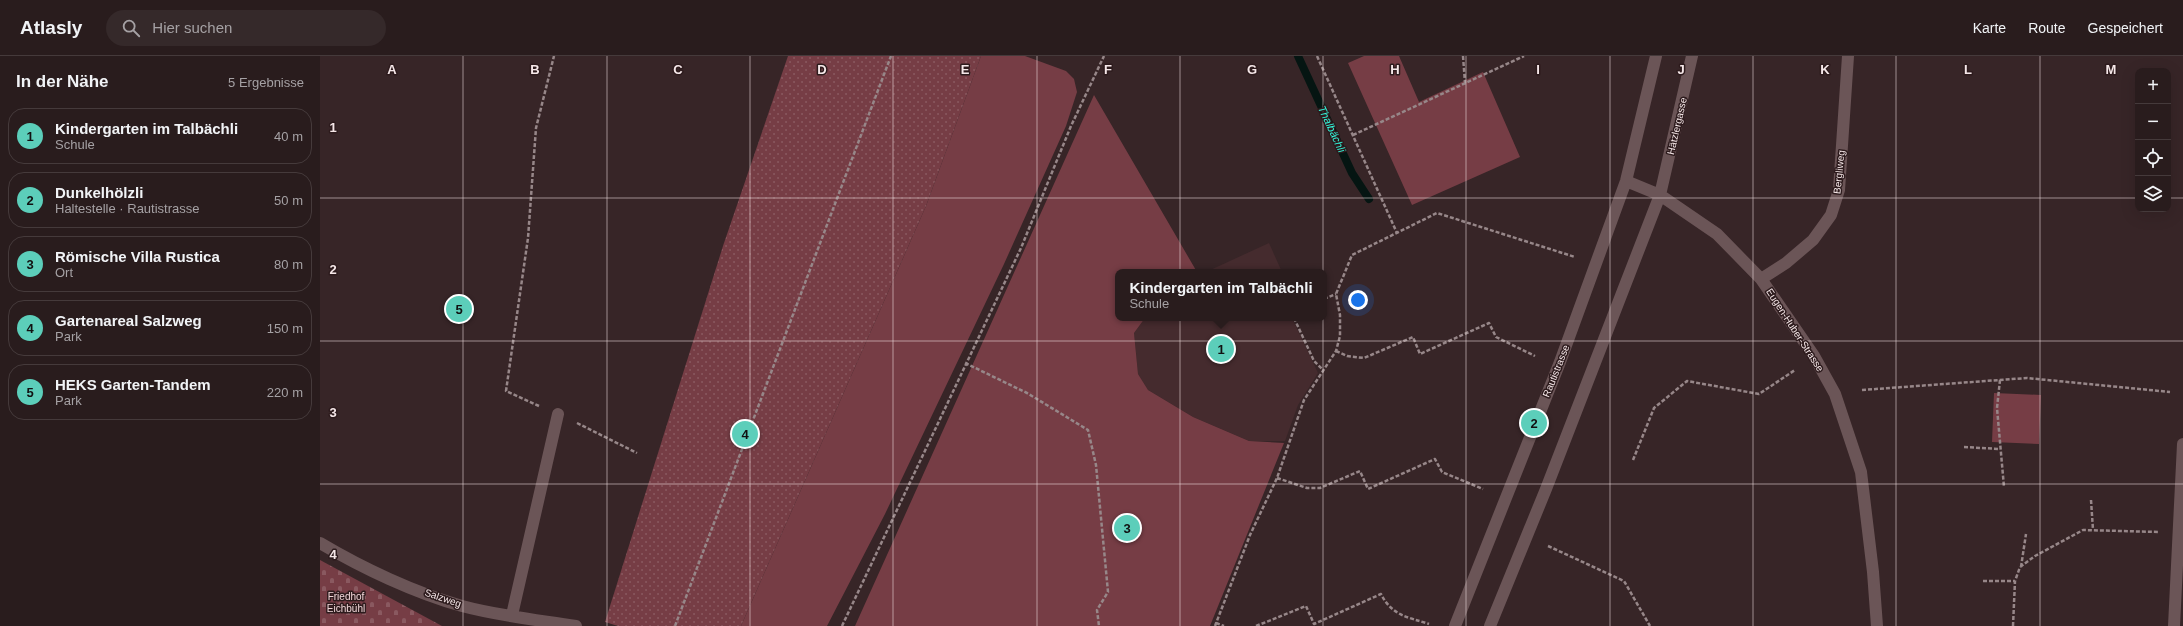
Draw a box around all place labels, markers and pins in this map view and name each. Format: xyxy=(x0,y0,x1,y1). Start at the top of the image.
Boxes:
pin: 5 xyxy=(446,294,472,324)
pin: 1 xyxy=(1208,334,1234,364)
pin: 2 xyxy=(1521,408,1547,438)
pin: 4 xyxy=(732,419,758,449)
pin: 3 xyxy=(1114,513,1140,543)

